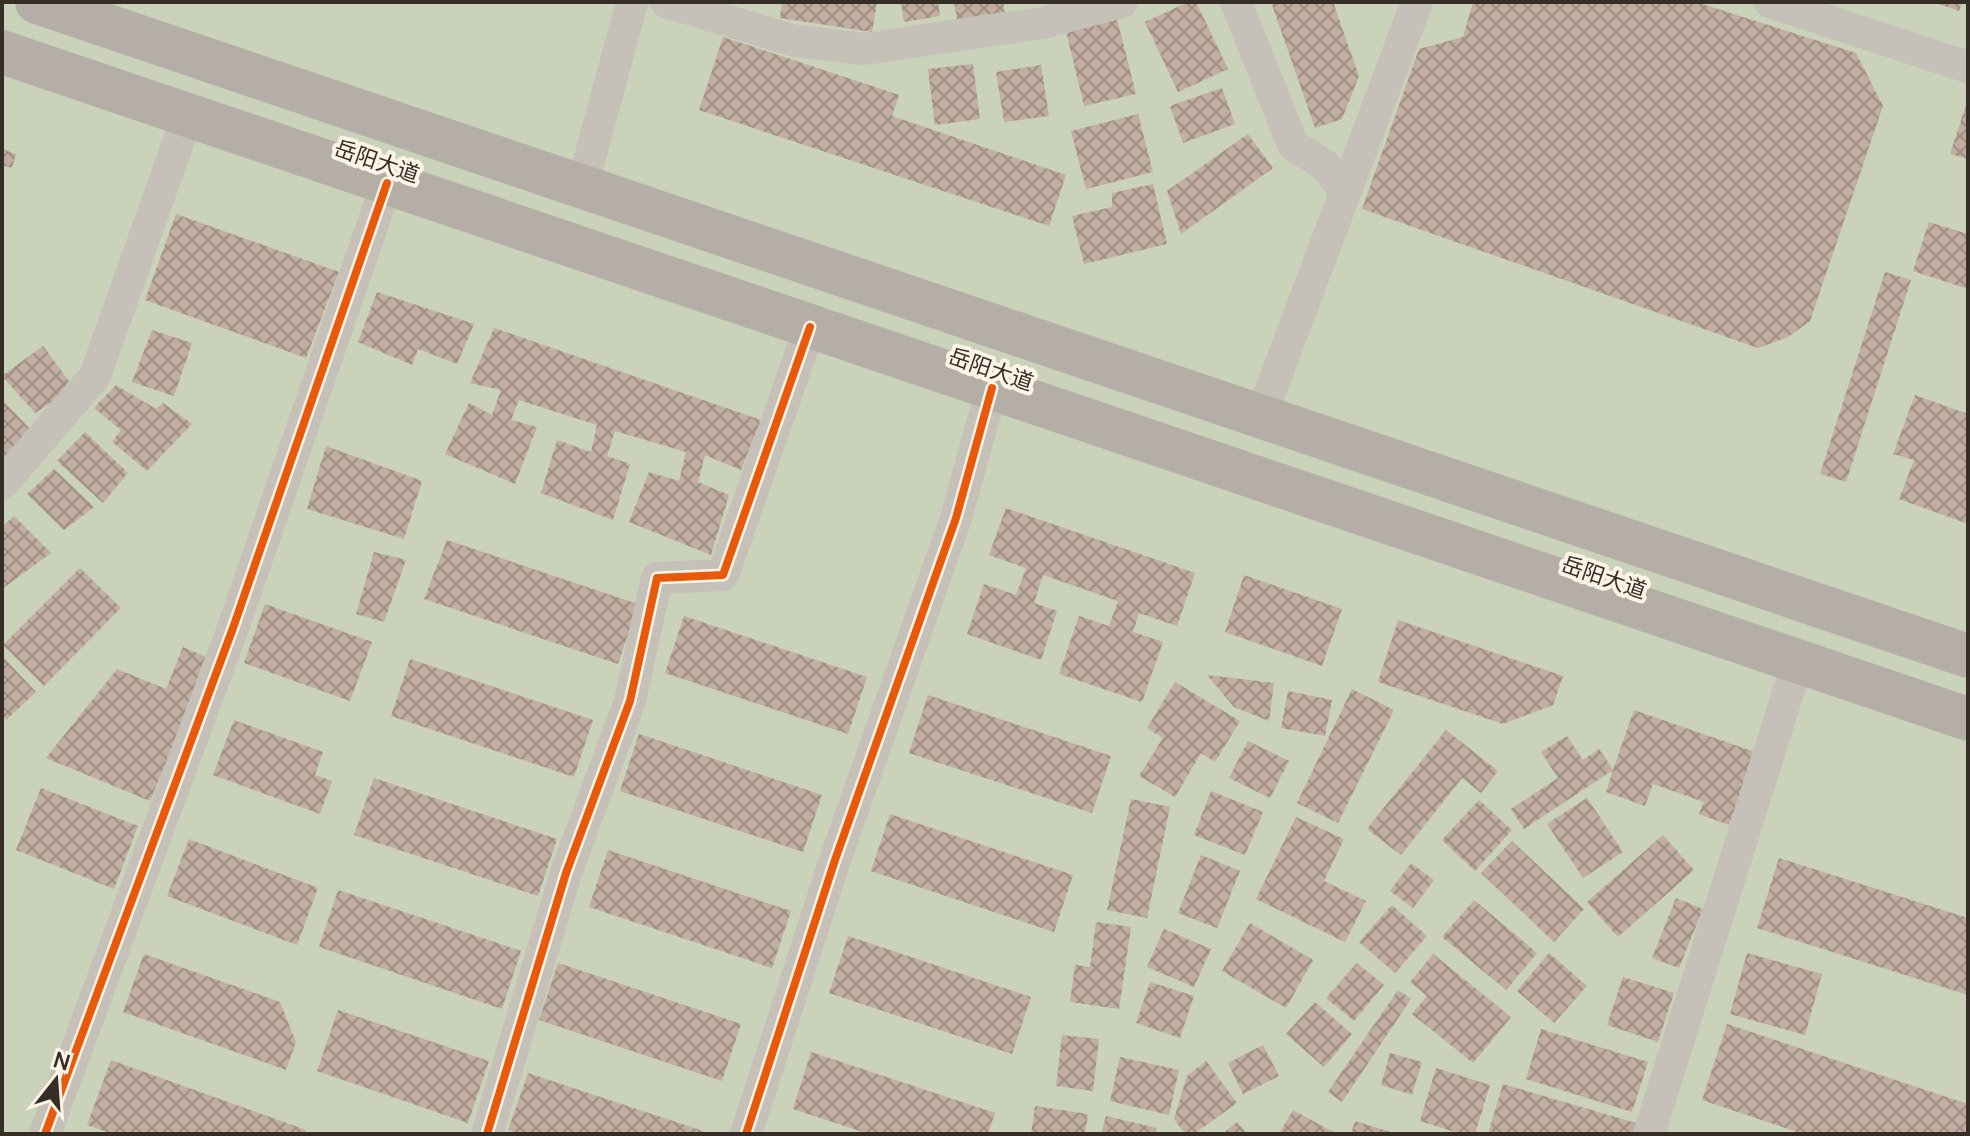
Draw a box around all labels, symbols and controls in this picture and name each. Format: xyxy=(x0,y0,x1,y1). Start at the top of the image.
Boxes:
street label: 岳阳大道 xyxy=(331,132,423,190)
street label: 岳阳大道 xyxy=(945,340,1037,398)
street label: 岳阳大道 xyxy=(1558,548,1650,606)
north arrow xyxy=(16,1040,96,1120)
text: N xyxy=(50,1044,74,1078)

